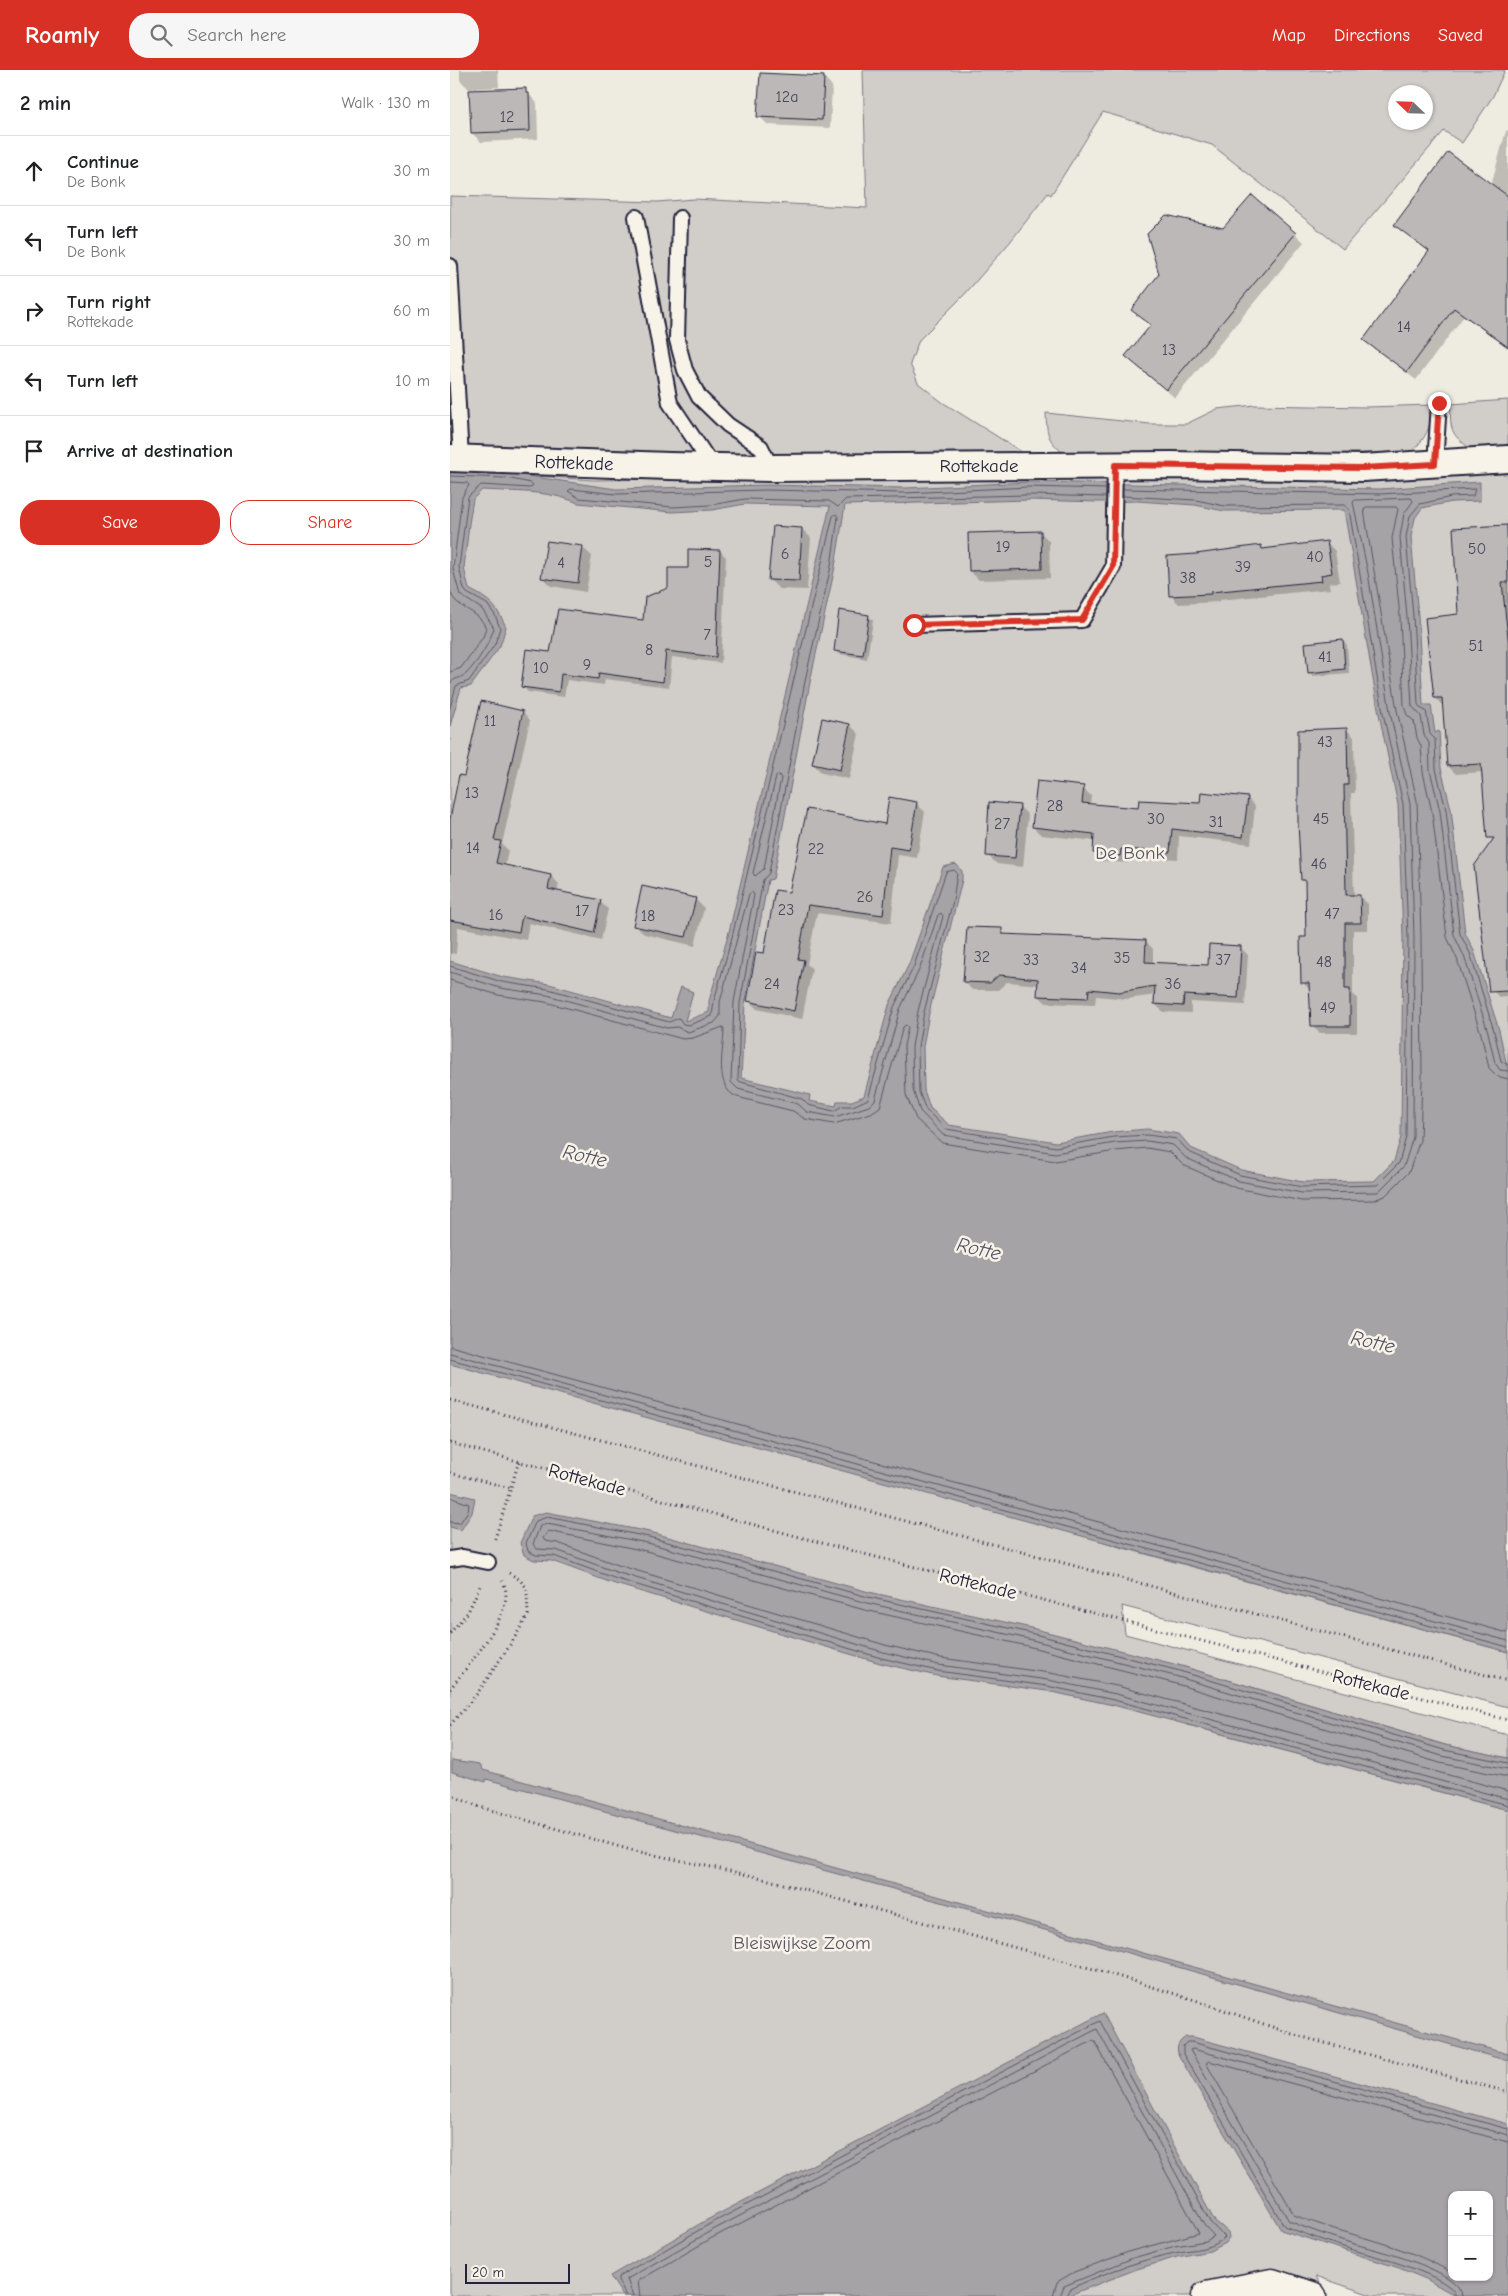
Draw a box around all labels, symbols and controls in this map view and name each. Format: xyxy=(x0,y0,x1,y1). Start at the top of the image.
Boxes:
search box xyxy=(129,13,479,58)
text: Roamly xyxy=(25,21,99,49)
icon: search xyxy=(147,21,175,49)
text: Search here xyxy=(187,24,286,46)
text: Map xyxy=(1272,25,1306,46)
text: Directions xyxy=(1334,25,1410,46)
text: Saved xyxy=(1438,25,1483,46)
north arrow xyxy=(1388,85,1433,130)
house number: 12a xyxy=(776,88,798,106)
text: 2 min xyxy=(20,91,71,115)
text: Walk · 130 m xyxy=(341,94,430,112)
house number: 12 xyxy=(500,108,514,126)
text: Continue xyxy=(67,151,139,173)
icon: ahead xyxy=(20,157,48,185)
text: 30 m xyxy=(394,162,430,180)
text: De Bonk xyxy=(67,173,125,191)
text: Turn left xyxy=(67,221,138,243)
icon: left xyxy=(20,227,48,255)
text: 30 m xyxy=(394,232,430,250)
text: De Bonk xyxy=(67,243,125,261)
text: Turn right xyxy=(67,291,151,313)
icon: right xyxy=(20,297,48,325)
text: 60 m xyxy=(393,302,430,320)
text: Rottekade xyxy=(67,313,134,331)
house number: 14 xyxy=(1397,318,1411,336)
house number: 13 xyxy=(1162,341,1176,359)
icon: left xyxy=(20,367,48,395)
text: Turn left xyxy=(67,370,138,392)
text: 10 m xyxy=(395,372,430,390)
route end xyxy=(1428,392,1451,415)
icon: arrive xyxy=(20,437,48,465)
text: Arrive at destination xyxy=(67,440,233,462)
street label: Rottekade xyxy=(534,451,614,475)
street label: Rottekade xyxy=(939,455,1019,477)
button: Save xyxy=(20,500,220,545)
button: Share xyxy=(230,500,430,545)
house number: 19 xyxy=(996,538,1010,556)
house number: 50 xyxy=(1468,540,1486,558)
house number: 6 xyxy=(781,545,789,563)
house number: 40 xyxy=(1306,548,1324,566)
house number: 5 xyxy=(704,553,712,571)
house number: 4 xyxy=(557,554,565,572)
house number: 39 xyxy=(1235,558,1251,576)
house number: 38 xyxy=(1180,569,1196,587)
route start xyxy=(903,614,926,637)
house number: 7 xyxy=(703,626,711,644)
house number: 51 xyxy=(1468,637,1484,655)
house number: 8 xyxy=(645,641,653,659)
house number: 41 xyxy=(1318,648,1332,666)
house number: 9 xyxy=(583,656,591,674)
house number: 10 xyxy=(533,659,549,677)
house number: 11 xyxy=(484,712,496,730)
house number: 43 xyxy=(1317,733,1333,751)
house number: 13 xyxy=(465,784,479,802)
house number: 28 xyxy=(1047,797,1063,815)
house number: 30 xyxy=(1147,810,1165,828)
house number: 45 xyxy=(1313,810,1329,828)
house number: 31 xyxy=(1209,813,1223,831)
house number: 27 xyxy=(994,815,1010,833)
house number: 14 xyxy=(466,839,480,857)
house number: 22 xyxy=(808,840,824,858)
park label: De Bonk xyxy=(1095,842,1165,864)
house number: 46 xyxy=(1311,855,1327,873)
house number: 26 xyxy=(856,888,874,906)
house number: 23 xyxy=(778,901,794,919)
house number: 17 xyxy=(575,902,589,920)
house number: 47 xyxy=(1324,905,1340,923)
house number: 16 xyxy=(488,906,504,924)
house number: 18 xyxy=(641,907,655,925)
house number: 32 xyxy=(974,948,990,966)
house number: 35 xyxy=(1114,949,1130,967)
house number: 33 xyxy=(1023,951,1039,969)
house number: 37 xyxy=(1215,951,1231,969)
house number: 48 xyxy=(1316,953,1332,971)
house number: 34 xyxy=(1071,959,1087,977)
house number: 24 xyxy=(764,975,780,993)
house number: 36 xyxy=(1165,975,1181,993)
house number: 49 xyxy=(1320,999,1336,1017)
water label: Rotte xyxy=(561,1140,609,1172)
water label: Rotte xyxy=(955,1233,1003,1265)
water label: Rotte xyxy=(1349,1326,1397,1358)
street label: Rottekade xyxy=(546,1459,628,1501)
street label: Rottekade xyxy=(937,1564,1019,1604)
street label: Rottekade xyxy=(1330,1665,1412,1705)
park label: Bleiswijkse Zoom xyxy=(733,1932,871,1954)
map controls xyxy=(1448,2191,1493,2281)
button: + xyxy=(1448,2191,1493,2236)
button: − xyxy=(1448,2236,1493,2281)
scale bar xyxy=(465,2261,570,2284)
text: 20 m xyxy=(472,2264,504,2281)

